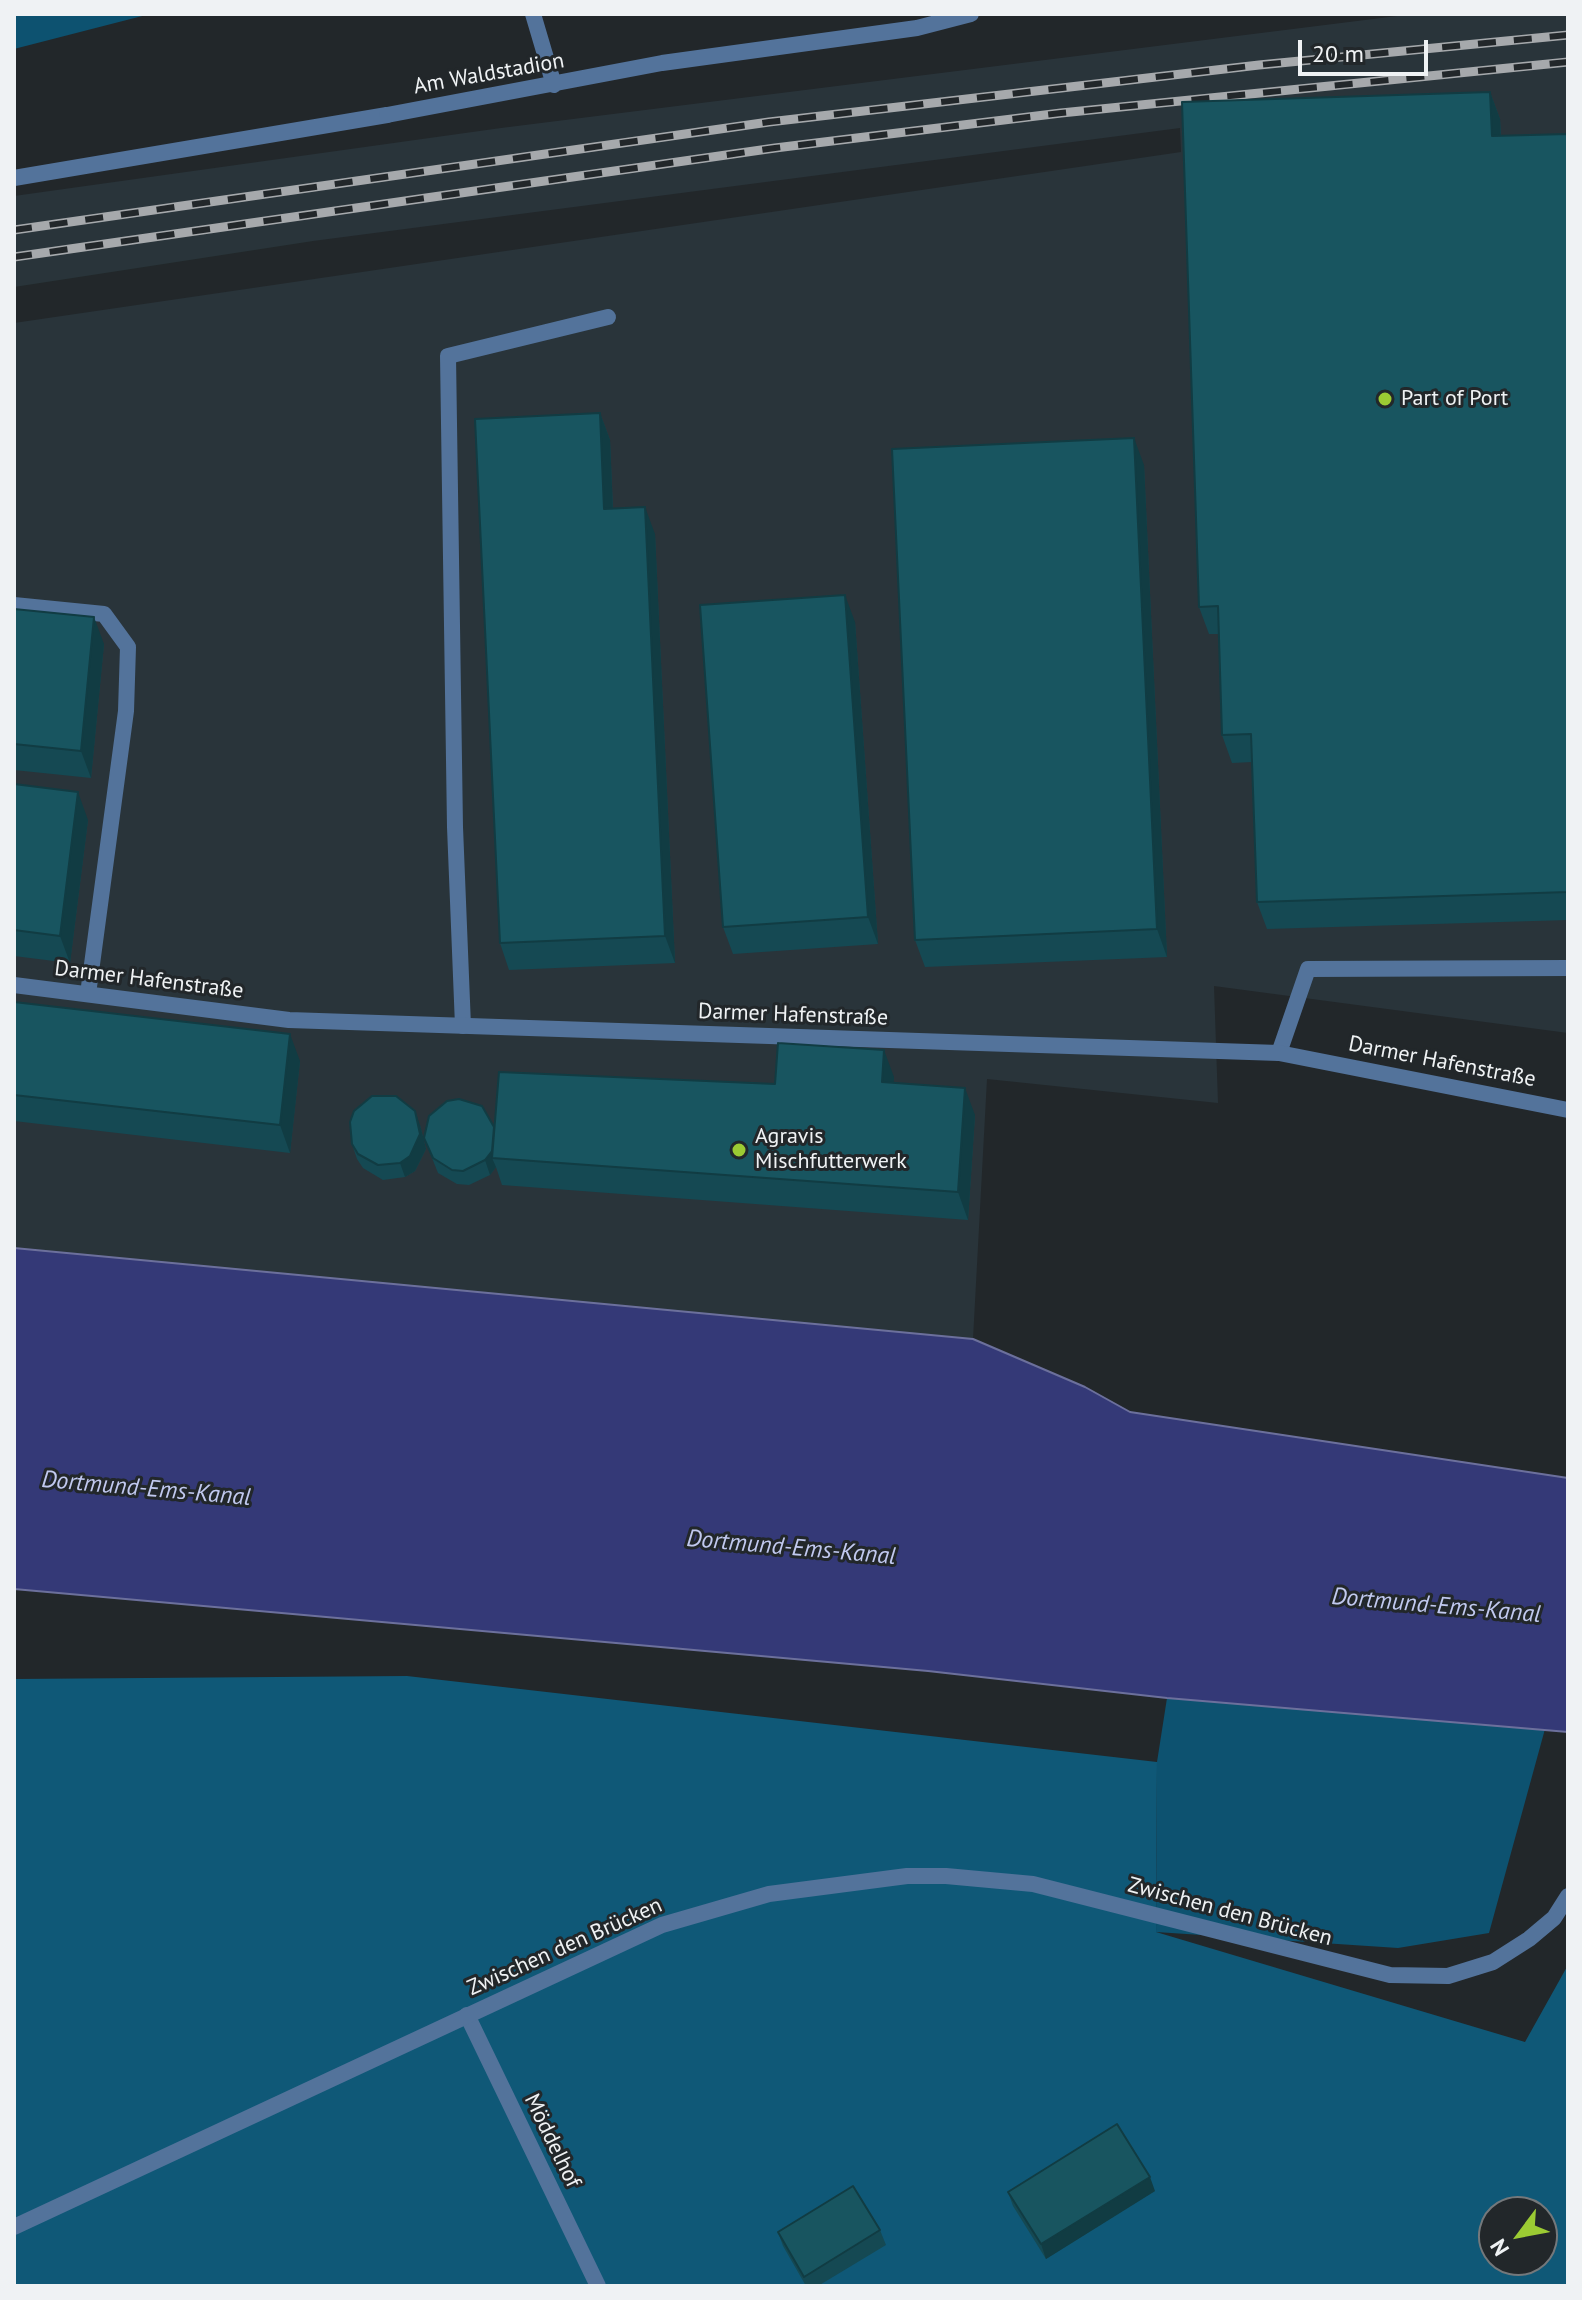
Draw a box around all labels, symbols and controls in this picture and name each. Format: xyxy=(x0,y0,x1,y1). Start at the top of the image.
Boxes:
scale bar xyxy=(1302,24,1432,74)
text: 20 m xyxy=(1312,38,1364,69)
street label: Am Waldstadion xyxy=(412,48,566,100)
place label: Part of Port xyxy=(1401,386,1508,412)
marker: Part of Port xyxy=(1376,390,1394,408)
street label: Darmer Hafenstraße xyxy=(53,955,245,1005)
street label: Darmer Hafenstraße xyxy=(698,998,888,1032)
street label: Darmer Hafenstraße xyxy=(1346,1031,1538,1093)
place label: Agravis Mischfutterwerk xyxy=(755,1124,907,1176)
marker: Agravis Mischfutterwerk xyxy=(730,1141,748,1159)
water label: Dortmund-Ems-Kanal xyxy=(40,1466,252,1512)
water label: Dortmund-Ems-Kanal xyxy=(685,1525,897,1571)
water label: Dortmund-Ems-Kanal xyxy=(1330,1583,1542,1629)
street label: Zwischen den Brücken xyxy=(1125,1872,1335,1952)
street label: Zwischen den Brücken xyxy=(464,1892,666,2002)
street label: Möddelhof xyxy=(518,2090,586,2192)
north arrow xyxy=(1478,2196,1558,2276)
text: N xyxy=(1484,2234,1515,2261)

